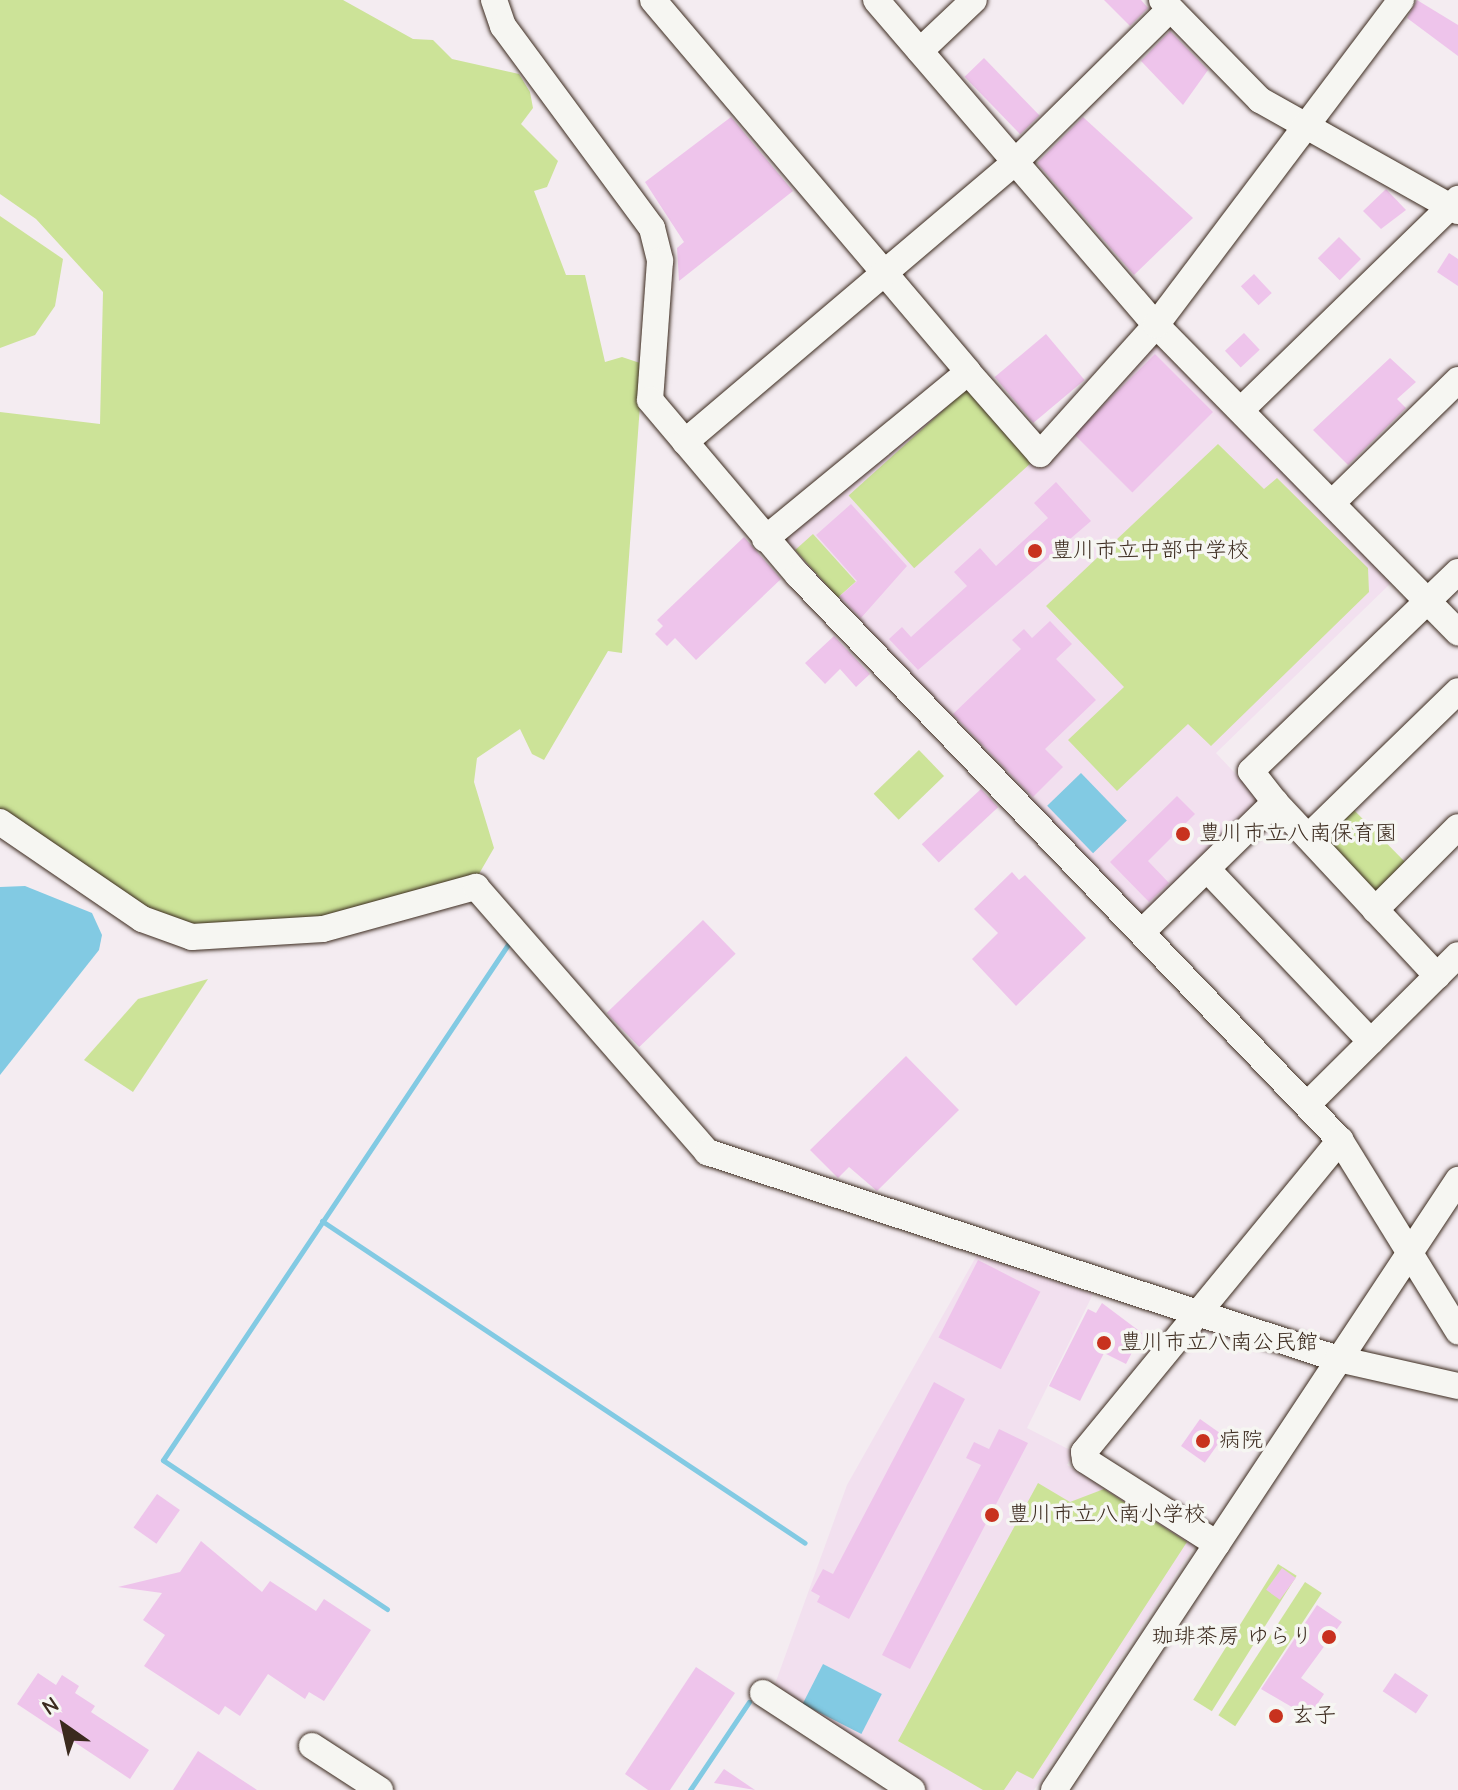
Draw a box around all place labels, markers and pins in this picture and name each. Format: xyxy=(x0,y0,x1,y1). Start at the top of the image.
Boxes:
place label: 豊川市立中部中学校 xyxy=(1051,538,1249,564)
marker: 豊川市立中部中学校 xyxy=(1026,542,1044,560)
place label: 豊川市立八南保育園 xyxy=(1199,821,1397,847)
marker: 豊川市立八南保育園 xyxy=(1174,825,1192,843)
place label: 豊川市立八南公民館 xyxy=(1120,1330,1318,1356)
marker: 豊川市立八南公民館 xyxy=(1095,1334,1113,1352)
place label: 病院 xyxy=(1219,1428,1263,1454)
marker: 病院 xyxy=(1194,1432,1212,1450)
place label: 豊川市立八南小学校 xyxy=(1008,1502,1206,1528)
marker: 豊川市立八南小学校 xyxy=(983,1506,1001,1524)
place label: 珈琲茶房 ゆらり xyxy=(1152,1624,1313,1650)
marker: 珈琲茶房 ゆらり xyxy=(1320,1628,1338,1646)
place label: 玄子 xyxy=(1292,1703,1336,1729)
marker: 玄子 xyxy=(1267,1707,1285,1725)

